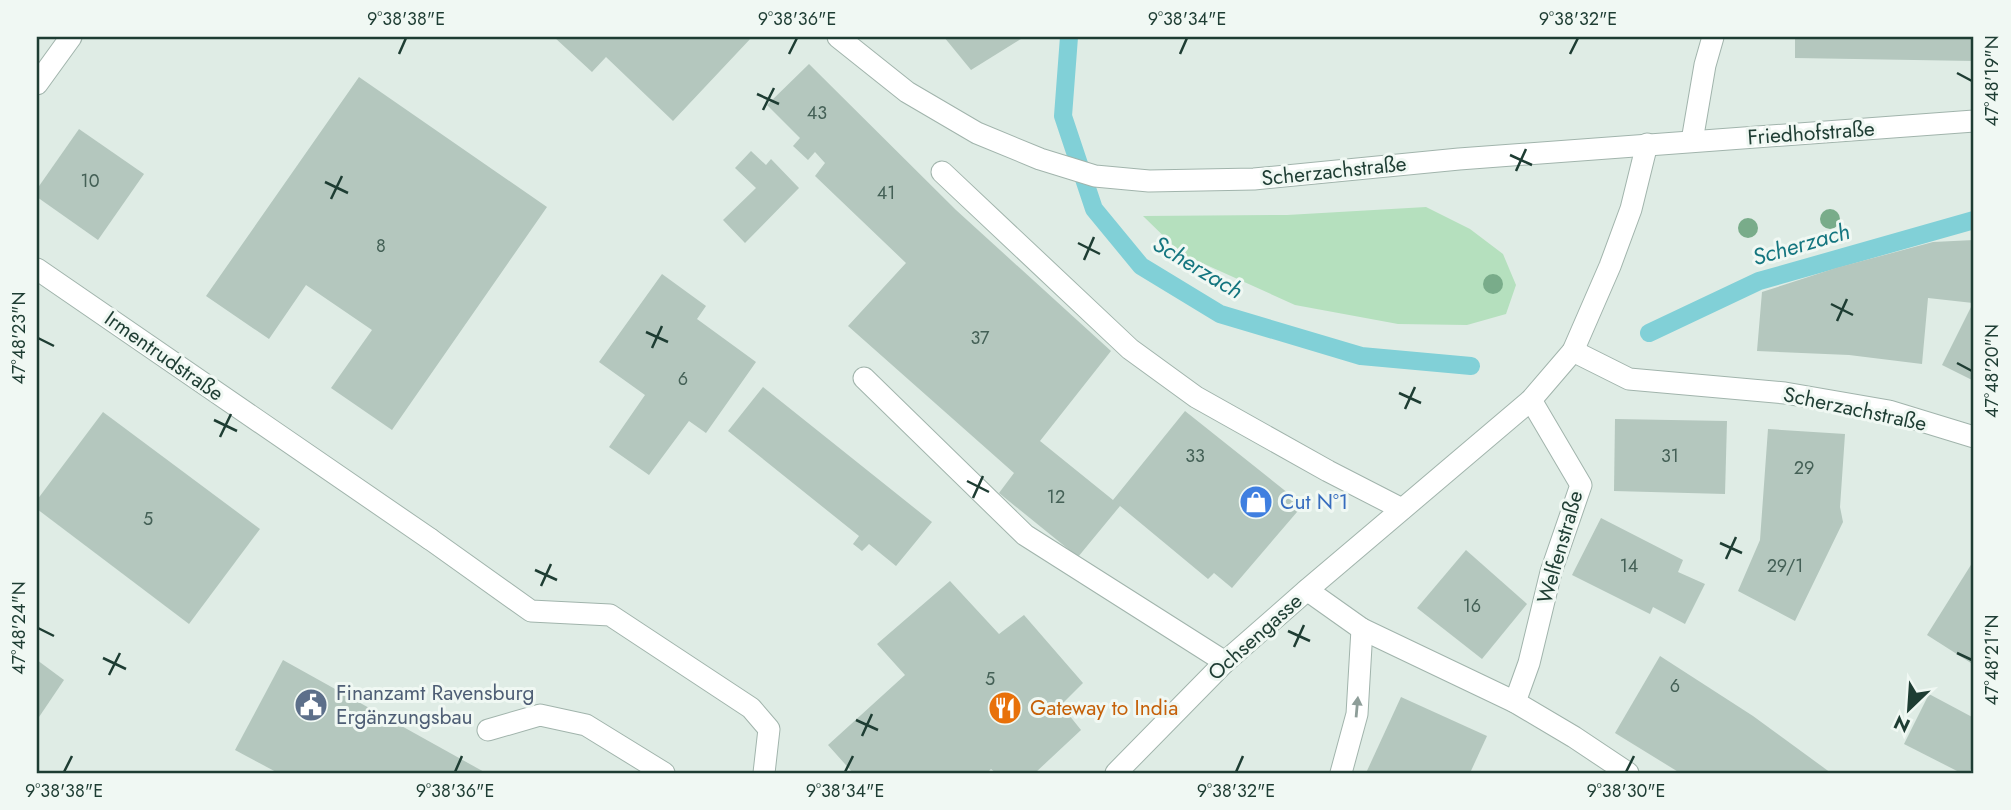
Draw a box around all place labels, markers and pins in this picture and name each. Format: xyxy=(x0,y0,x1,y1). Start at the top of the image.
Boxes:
shop icon: Cut N°1 xyxy=(1237,483,1275,521)
place label: Cut N°1 xyxy=(1280,487,1348,517)
place label: Finanzamt Ravensburg Ergänzungsbau xyxy=(336,678,534,732)
public building icon: Finanzamt Ravensburg Ergänzungsbau xyxy=(292,686,330,724)
restaurant icon: Gateway to India xyxy=(986,689,1024,727)
place label: Gateway to India xyxy=(1030,693,1178,723)

